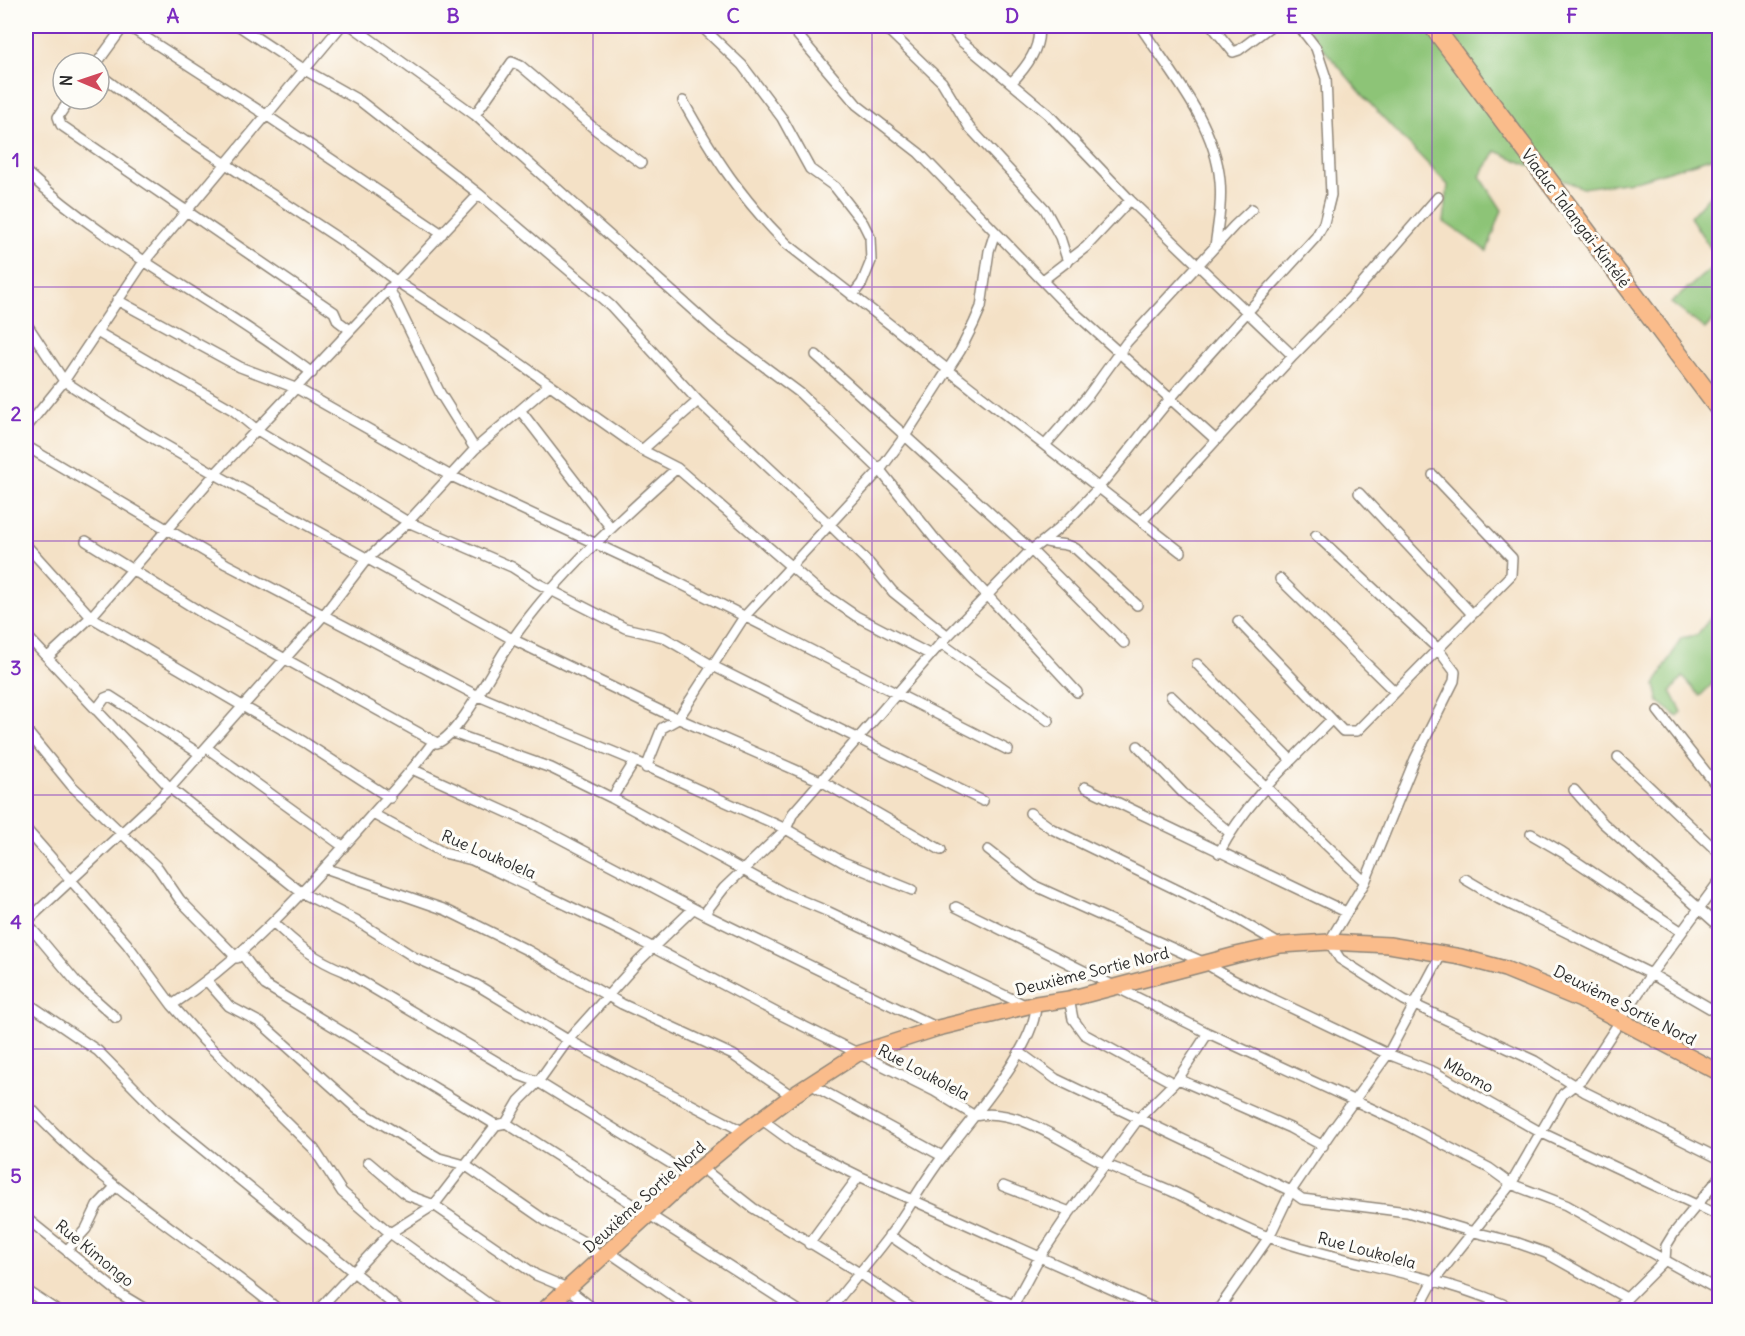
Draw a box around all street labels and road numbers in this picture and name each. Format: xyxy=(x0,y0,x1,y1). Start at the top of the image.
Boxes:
street label: Viaduc Talangaï-Kintélé xyxy=(1517,145,1635,291)
street label: Rue Loukolela xyxy=(439,825,539,883)
street label: Deuxième Sortie Nord xyxy=(1013,942,1171,1000)
street label: Deuxième Sortie Nord xyxy=(1550,960,1700,1050)
street label: Rue Loukolela xyxy=(875,1040,973,1104)
street label: Mbomo xyxy=(1441,1053,1497,1097)
street label: Deuxième Sortie Nord xyxy=(579,1137,709,1257)
street label: Rue Kimongo xyxy=(52,1215,138,1291)
street label: Rue Loukolela xyxy=(1316,1227,1418,1273)

